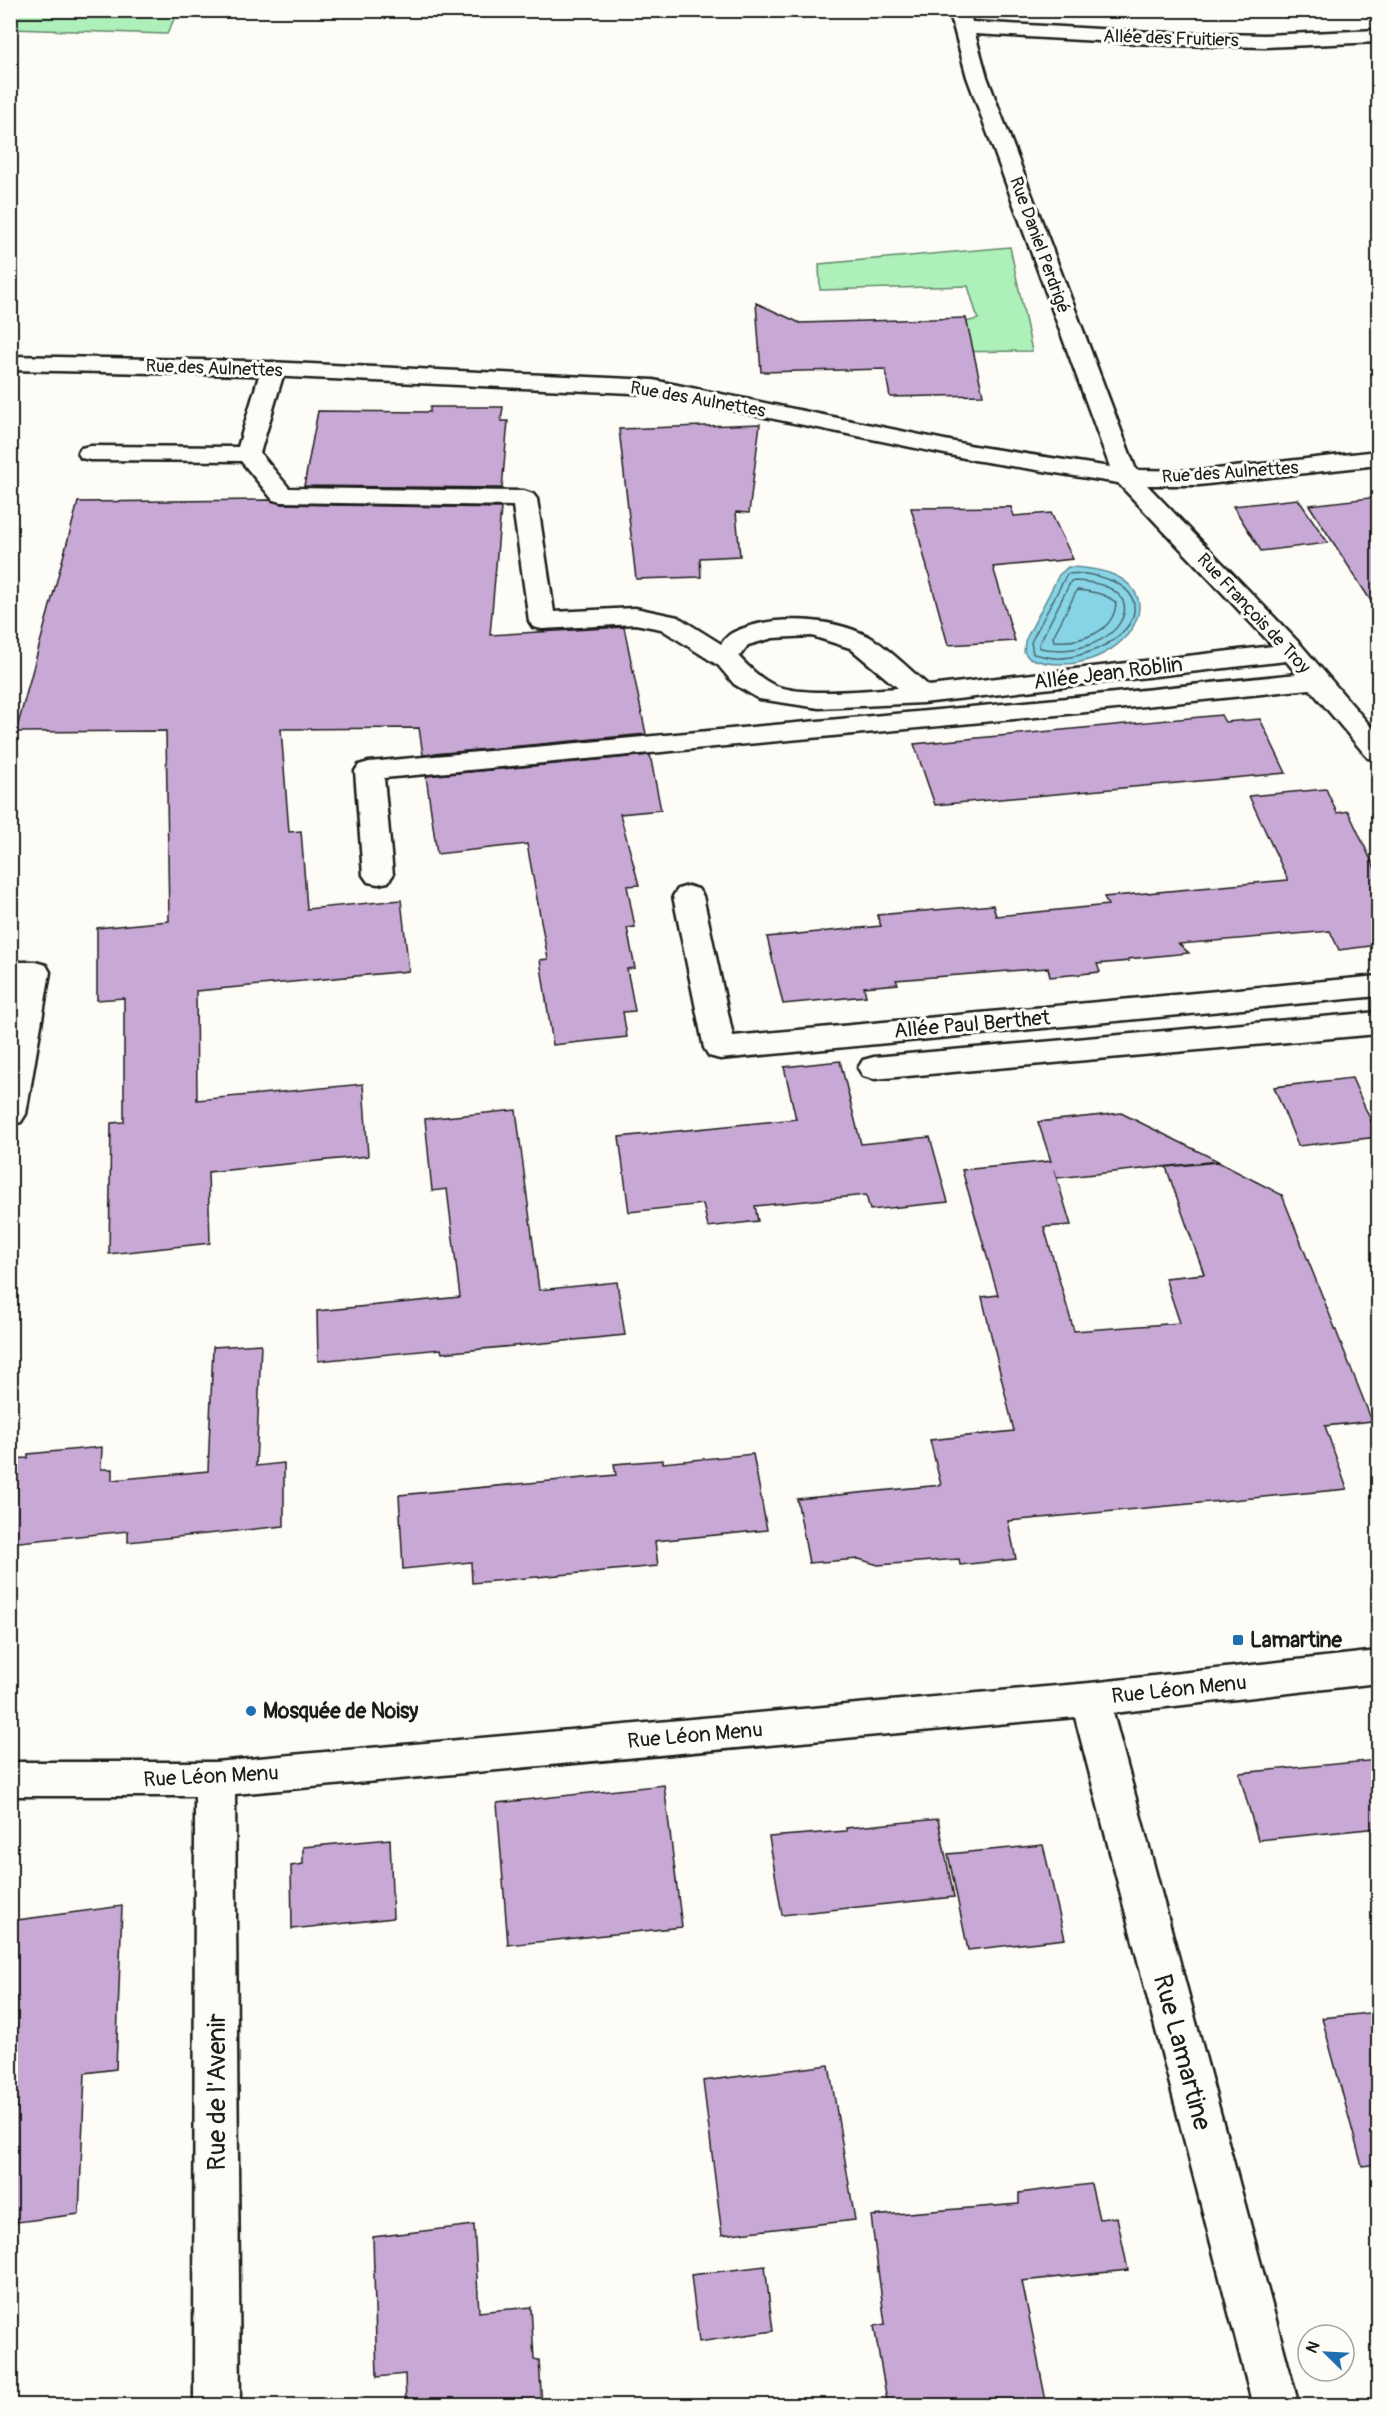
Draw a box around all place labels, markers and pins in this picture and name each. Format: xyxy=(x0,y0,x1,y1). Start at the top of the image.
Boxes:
place label: Lamartine xyxy=(1250,1627,1342,1654)
marker: Lamartine xyxy=(1231,1633,1245,1647)
place label: Mosquée de Noisy xyxy=(263,1698,418,1725)
marker: Mosquée de Noisy xyxy=(244,1704,258,1718)

